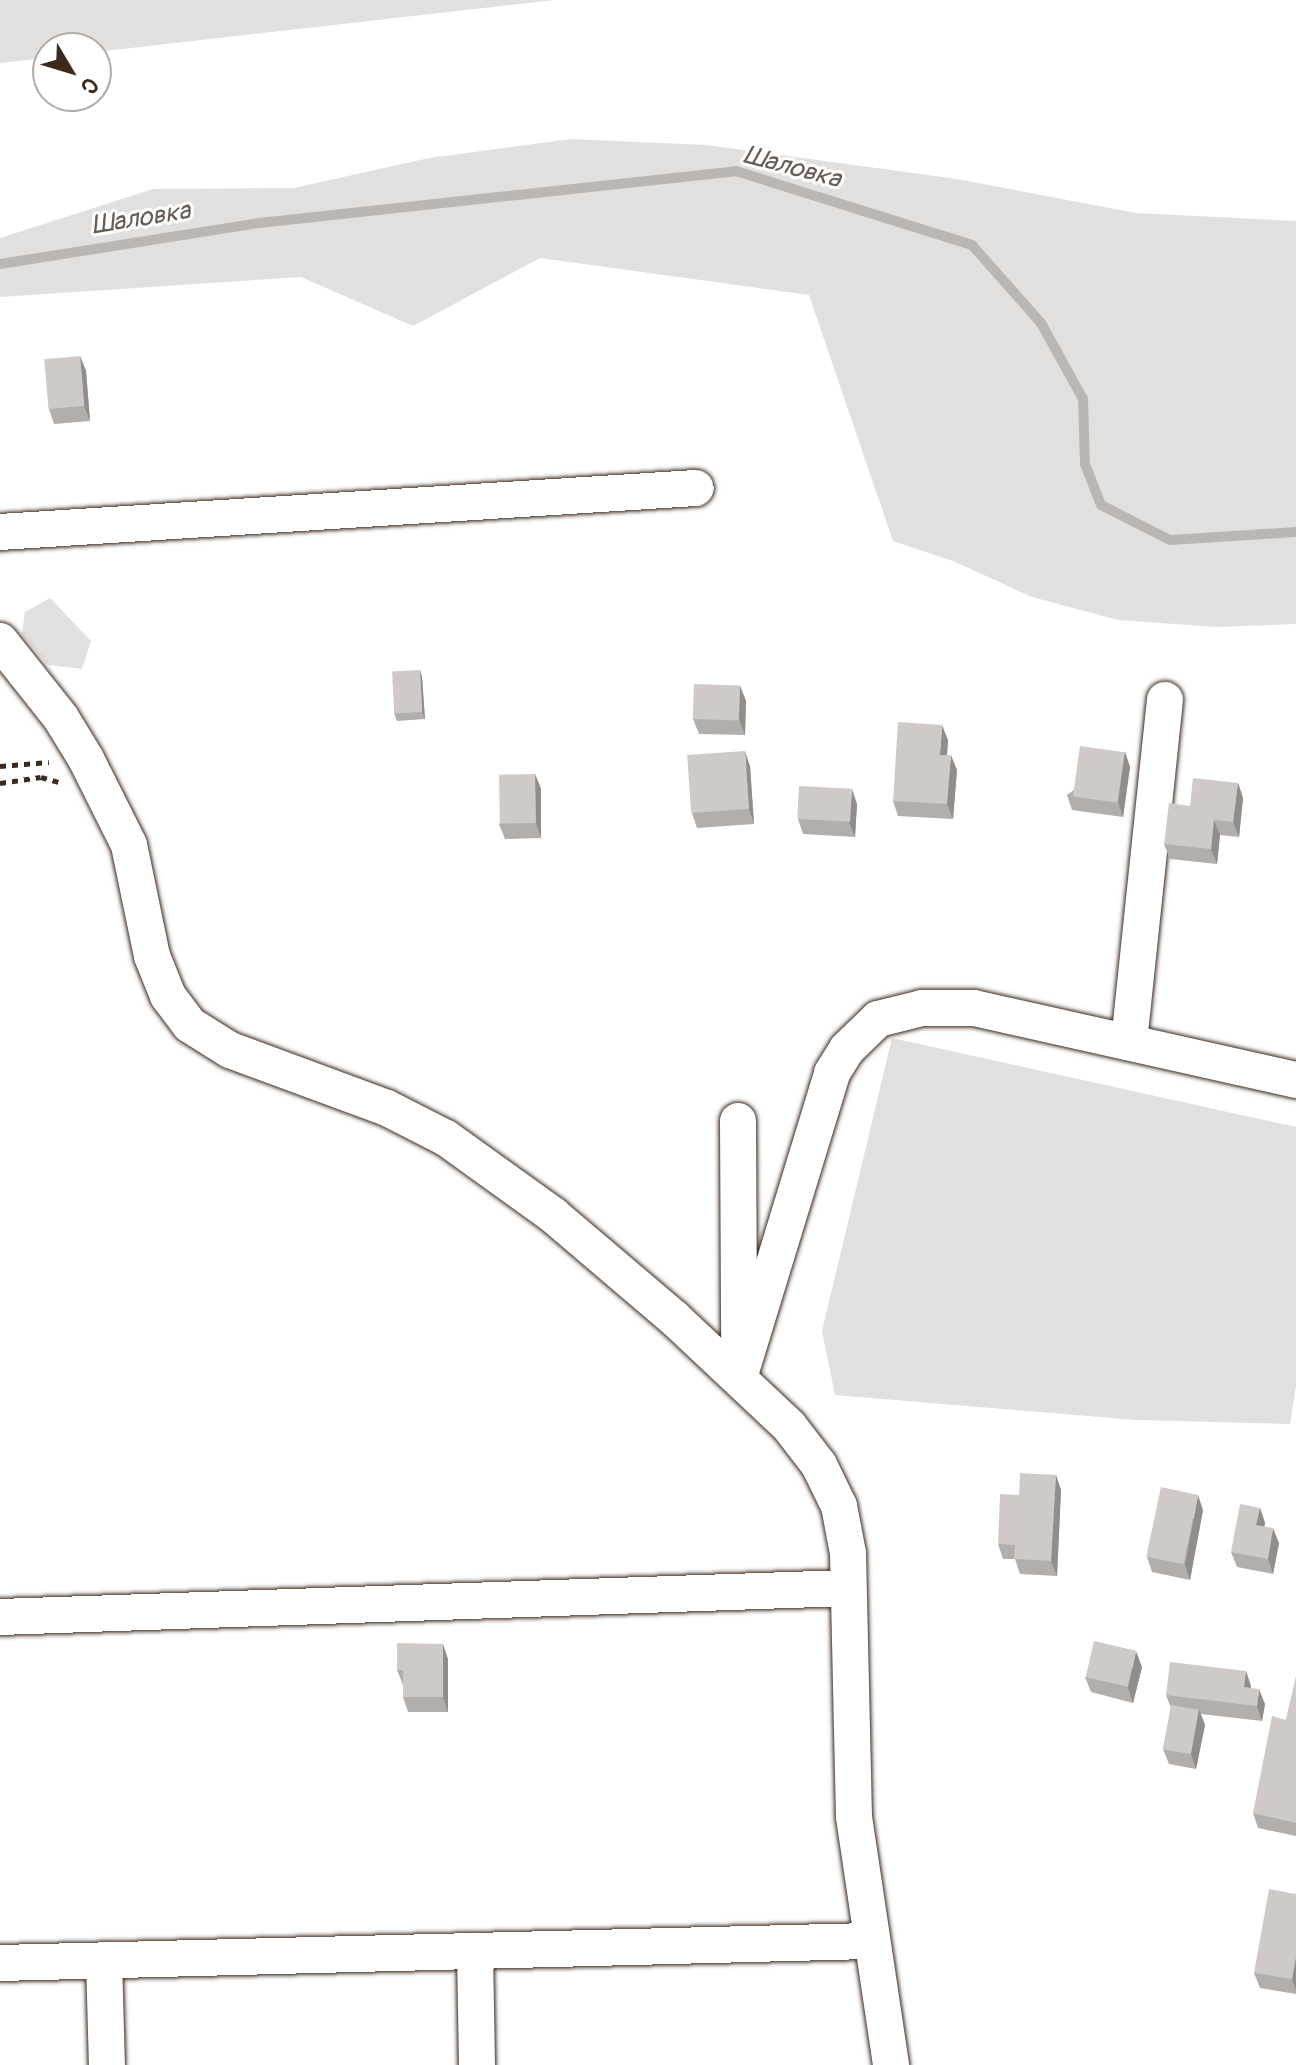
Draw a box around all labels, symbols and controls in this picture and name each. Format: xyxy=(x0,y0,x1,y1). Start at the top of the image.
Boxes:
north arrow xyxy=(32,32,112,112)
text: С xyxy=(74,72,105,100)
water label: Шаловка xyxy=(740,140,844,196)
water label: Шаловка xyxy=(90,196,192,242)

